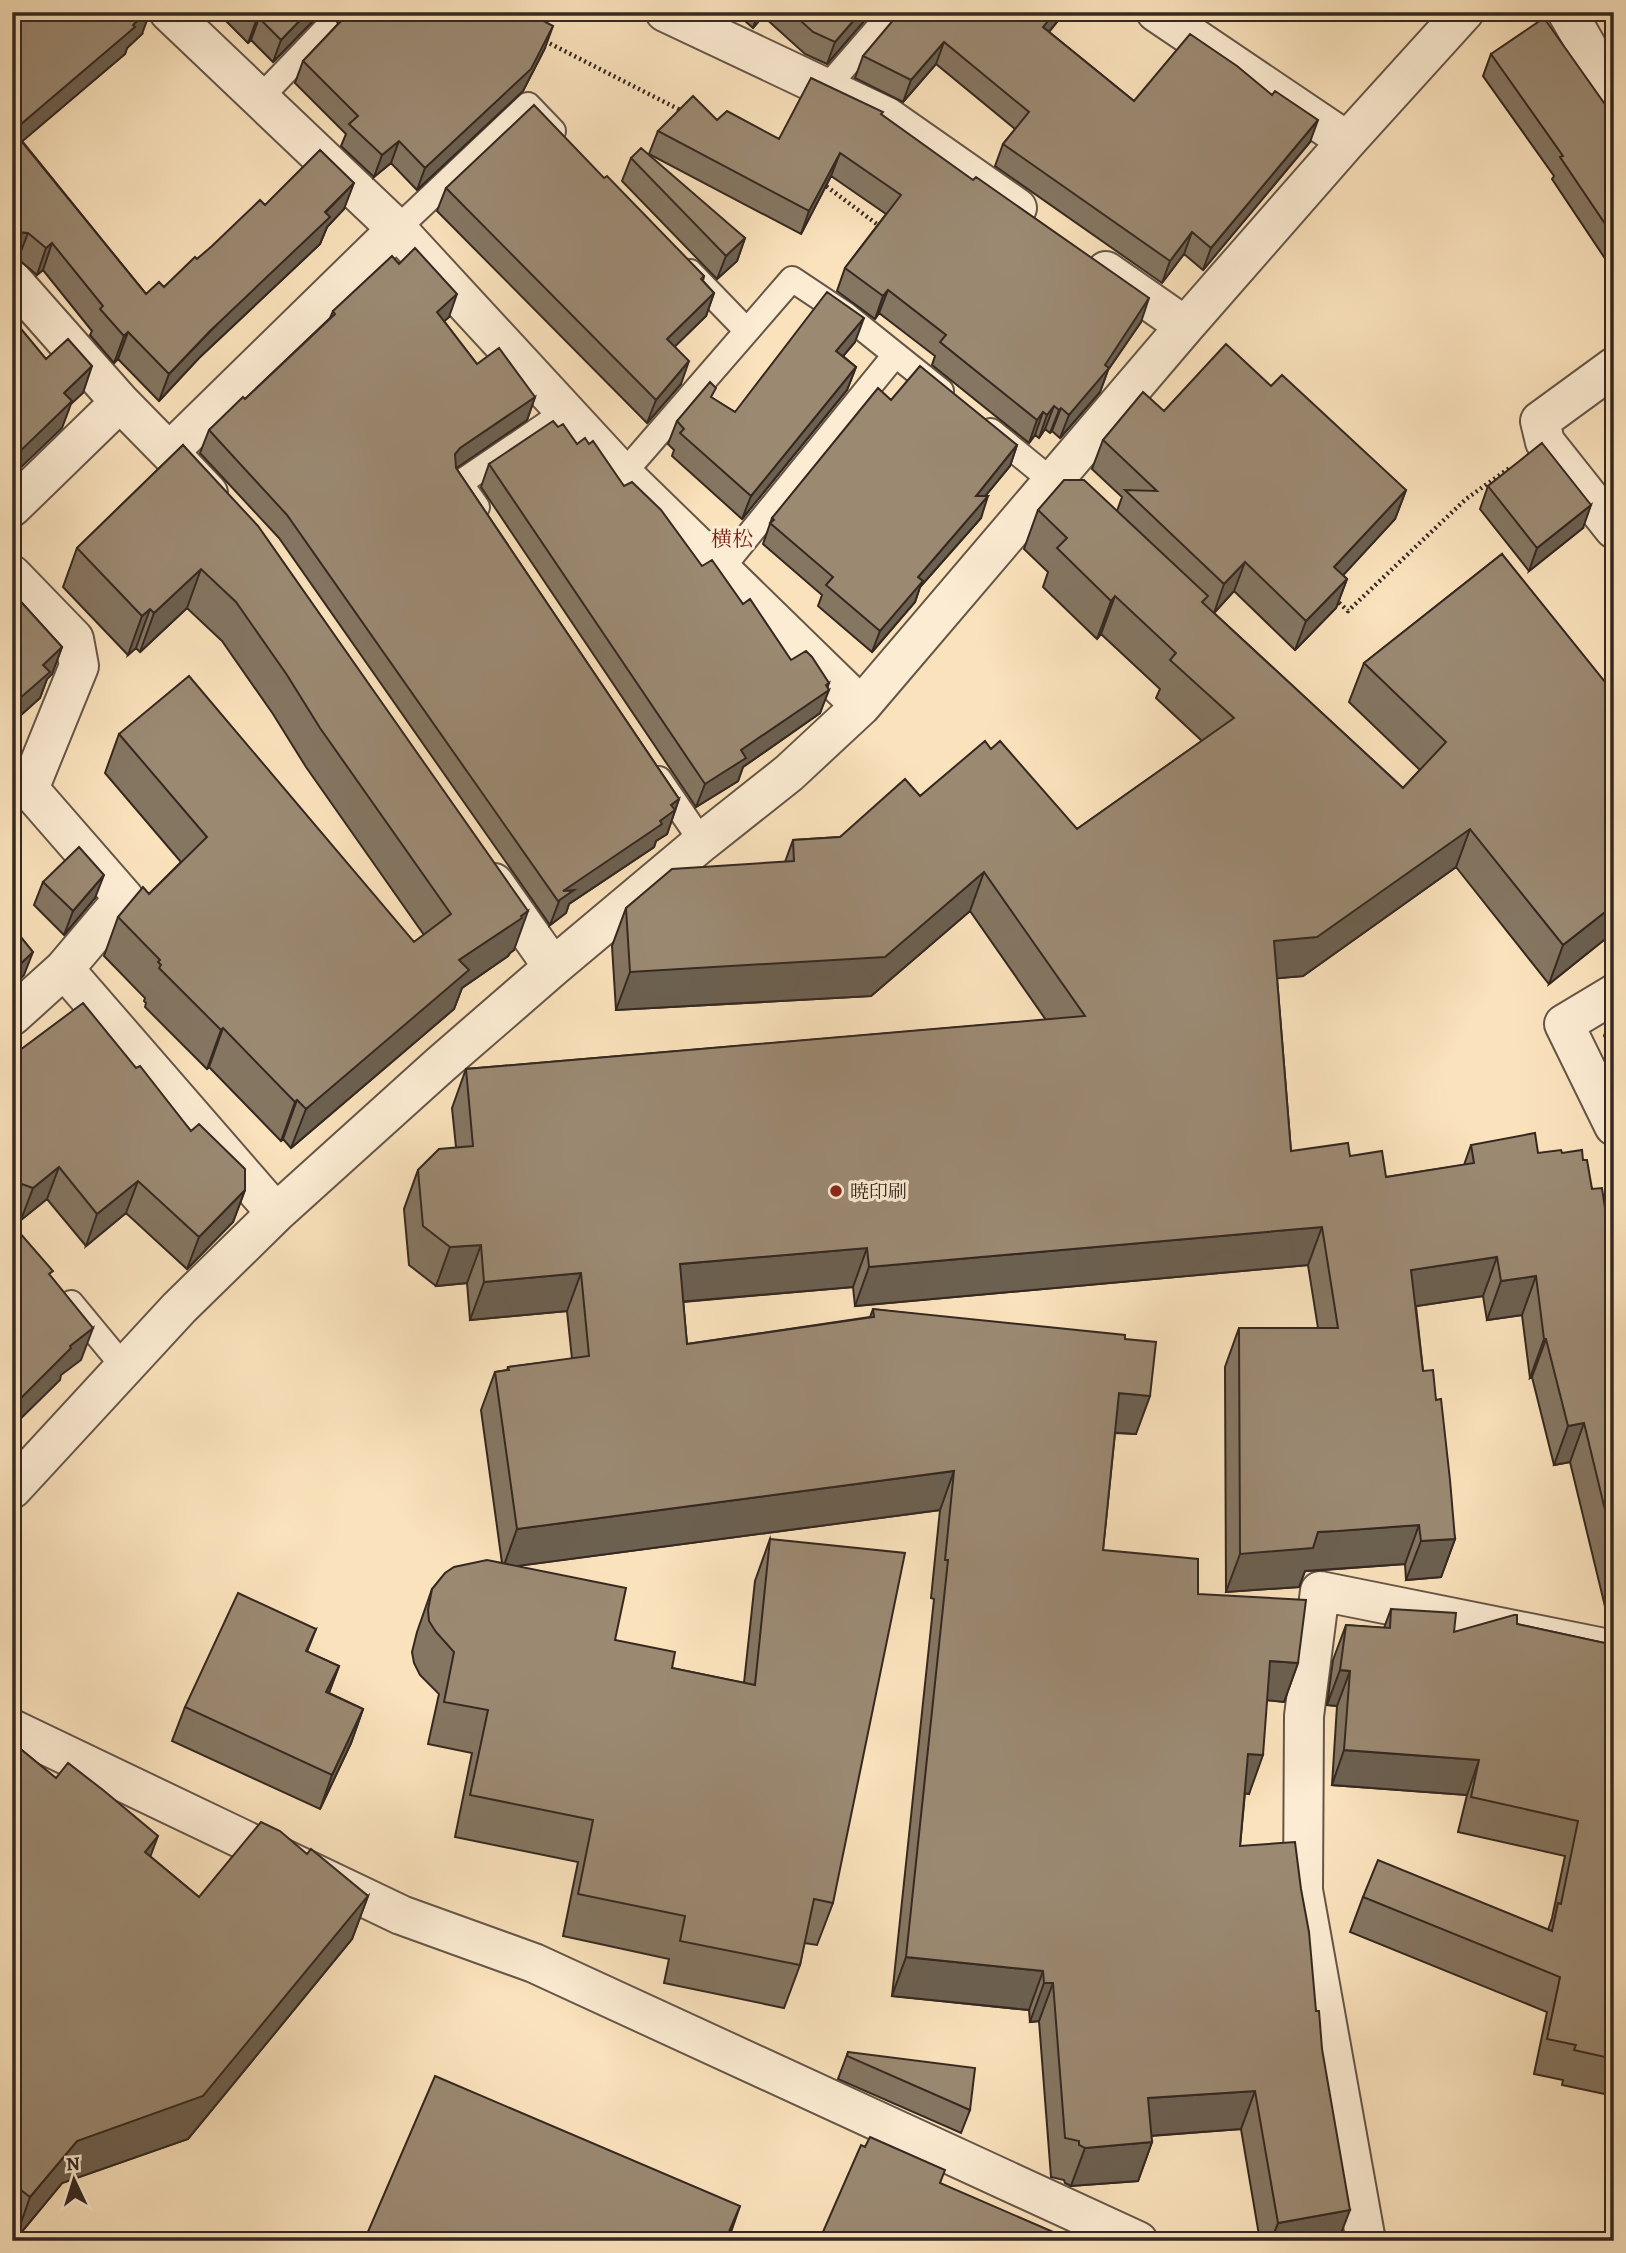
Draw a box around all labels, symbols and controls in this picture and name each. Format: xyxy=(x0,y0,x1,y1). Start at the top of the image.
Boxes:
district label: 横松 xyxy=(711,525,753,553)
place label: 暁印刷 xyxy=(850,1179,907,1205)
marker: 暁印刷 xyxy=(828,1183,844,1199)
north arrow xyxy=(38,2144,108,2214)
text: N xyxy=(65,2151,81,2177)

